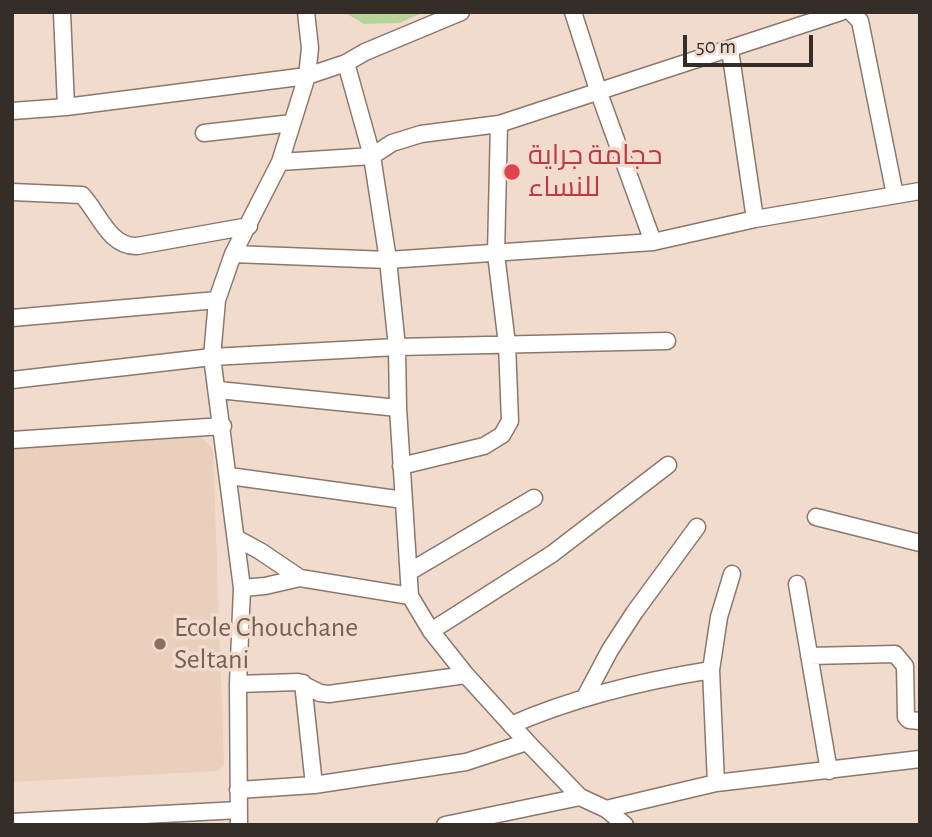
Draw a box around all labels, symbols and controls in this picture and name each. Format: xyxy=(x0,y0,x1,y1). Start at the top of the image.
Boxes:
scale bar xyxy=(687,21,816,65)
text: 50 m xyxy=(696,36,736,57)
place label: حجامة جراية للنساء xyxy=(528,139,663,205)
marker: حجامة جراية للنساء xyxy=(502,162,522,182)
place label: Ecole Chouchane Seltani xyxy=(174,611,358,677)
marker: Ecole Chouchane Seltani xyxy=(152,636,168,652)

